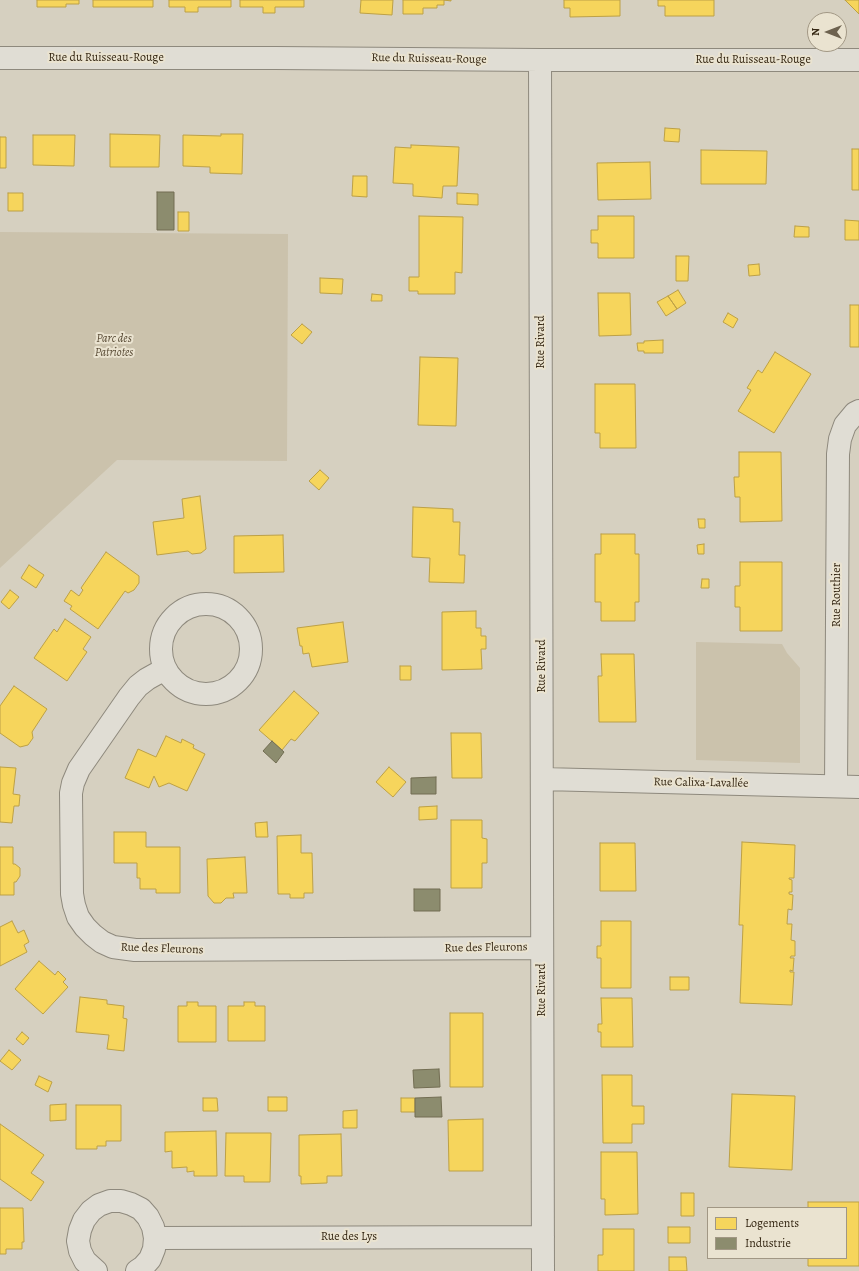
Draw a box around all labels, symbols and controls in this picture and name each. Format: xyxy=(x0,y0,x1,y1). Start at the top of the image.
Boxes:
north arrow xyxy=(807,12,847,52)
text: N xyxy=(808,28,823,36)
street label: Rue du Ruisseau-Rouge xyxy=(48,51,164,65)
street label: Rue du Ruisseau-Rouge xyxy=(371,51,487,67)
street label: Rue du Ruisseau-Rouge xyxy=(695,53,811,67)
street label: Rue Rivard xyxy=(534,315,548,369)
park label: Parc des Patriotes xyxy=(95,332,133,360)
street label: Rue Routhier xyxy=(830,563,844,627)
street label: Rue Rivard xyxy=(535,639,549,693)
street label: Rue Calixa-Lavallée xyxy=(654,775,748,791)
street label: Rue des Fleurons xyxy=(120,940,204,958)
street label: Rue des Fleurons xyxy=(444,940,528,956)
street label: Rue Rivard xyxy=(535,963,549,1017)
legend xyxy=(707,1207,847,1259)
text: Logements xyxy=(745,1215,799,1231)
street label: Rue des Lys xyxy=(321,1230,377,1244)
text: Industrie xyxy=(745,1235,791,1251)

